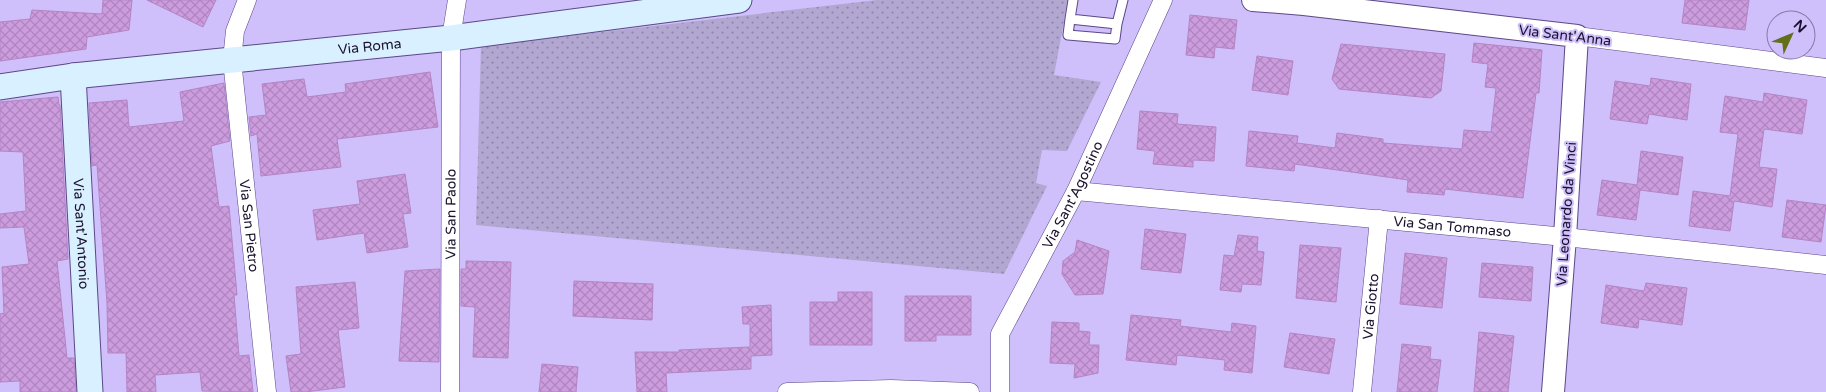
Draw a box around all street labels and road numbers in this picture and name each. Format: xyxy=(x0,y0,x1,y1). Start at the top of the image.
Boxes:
street label: Via Sant'Anna xyxy=(1518,21,1612,50)
street label: Via Roma xyxy=(337,35,402,58)
street label: Via Sant'Agostino xyxy=(1039,138,1107,252)
street label: Via Leonardo da Vinci xyxy=(1553,141,1580,287)
street label: Via San Paolo xyxy=(442,169,460,259)
street label: Via Sant'Antonio xyxy=(70,178,92,290)
street label: Via San Pietro xyxy=(236,179,262,273)
street label: Via San Tommaso xyxy=(1393,213,1512,241)
street label: Via Giotto xyxy=(1359,273,1383,340)

